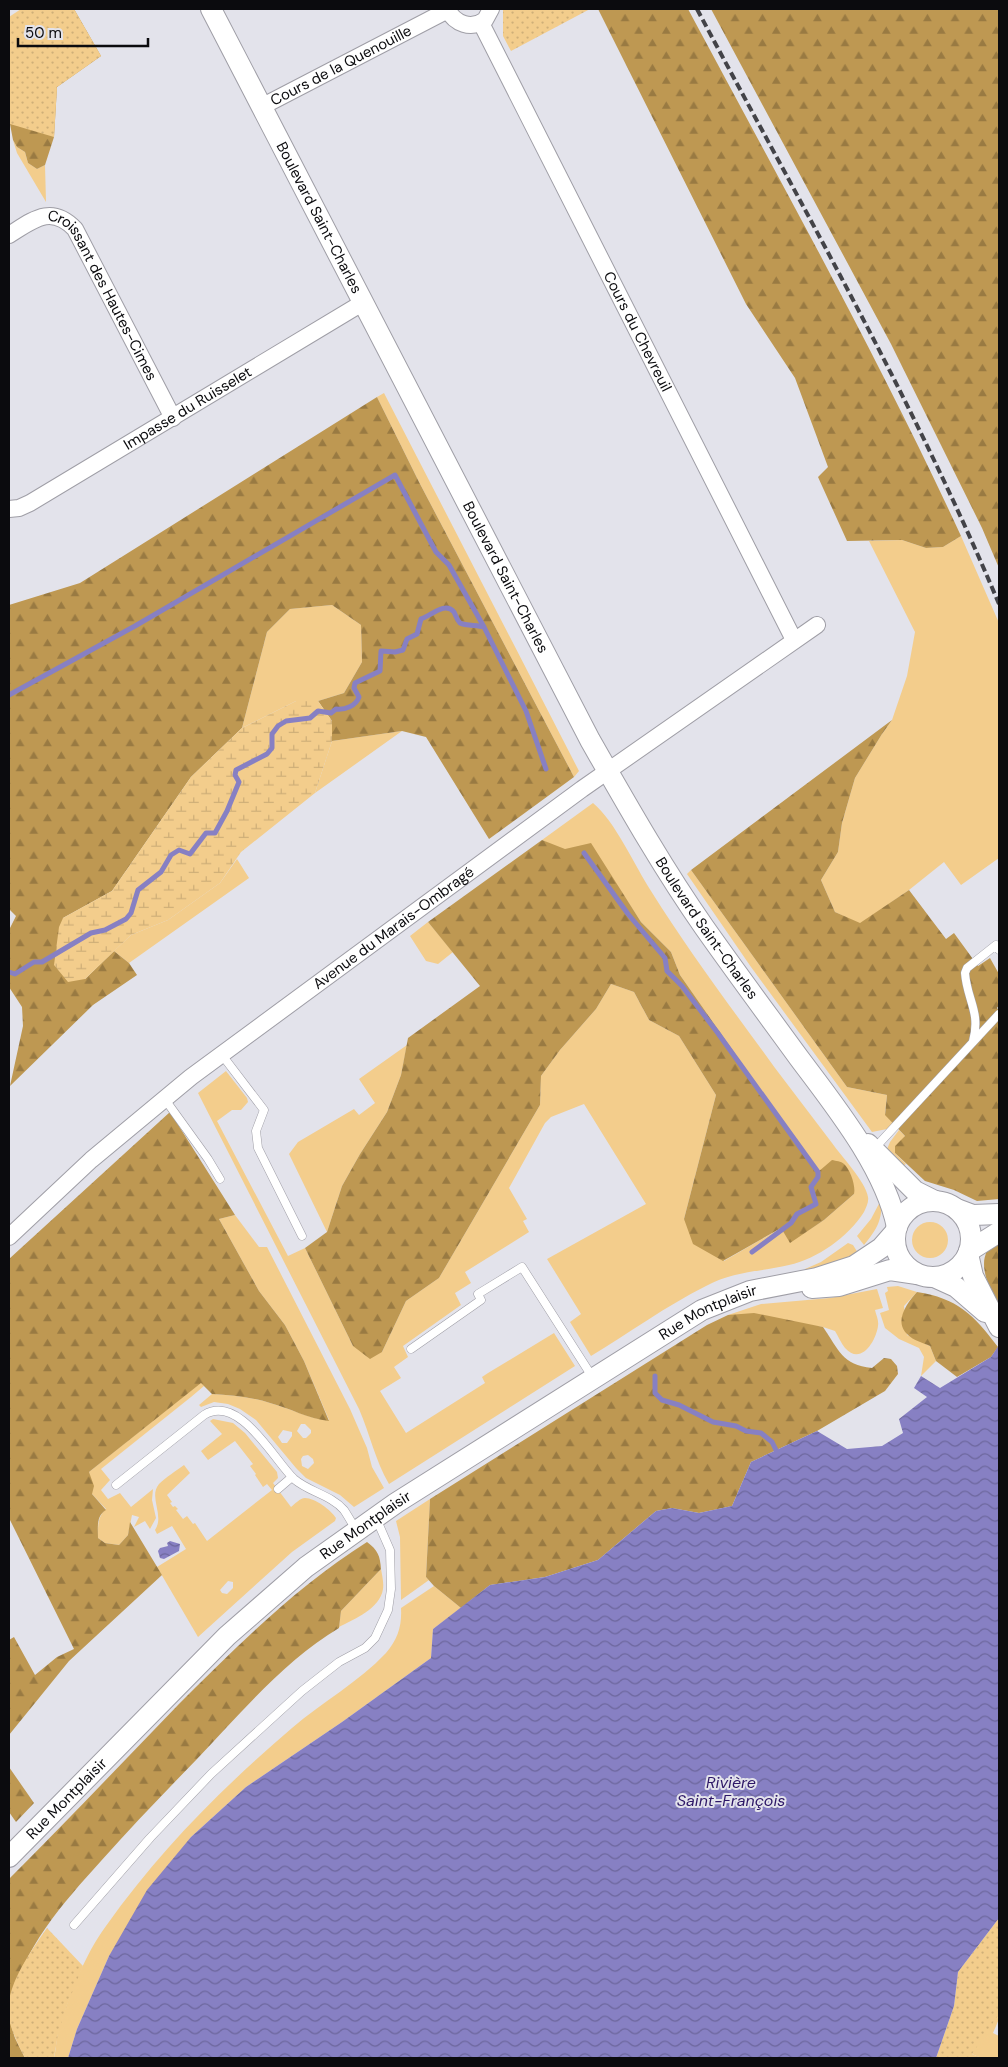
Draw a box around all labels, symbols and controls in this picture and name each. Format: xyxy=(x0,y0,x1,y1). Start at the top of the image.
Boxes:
scale bar xyxy=(18,15,148,47)
street label: Cours de la Quenouille xyxy=(267,21,415,110)
text: 50 m xyxy=(25,23,62,43)
street label: Boulevard Saint-Charles xyxy=(272,138,367,297)
street label: Croissant des Hautes-Cimes xyxy=(47,206,162,384)
street label: Cours du Chevreuil xyxy=(599,268,676,395)
street label: Impasse du Ruisselet xyxy=(120,362,255,454)
street label: Boulevard Saint-Charles xyxy=(458,498,553,656)
street label: Boulevard Saint-Charles xyxy=(651,853,763,1003)
street label: Avenue du Marais-Ombragé xyxy=(309,862,478,994)
street label: Rue Montplaisir xyxy=(655,1280,759,1345)
street label: Rue Montplaisir xyxy=(316,1486,415,1564)
street label: Rue Montplaisir xyxy=(22,1753,112,1844)
water label: Rivière Saint-François xyxy=(677,1772,785,1811)

